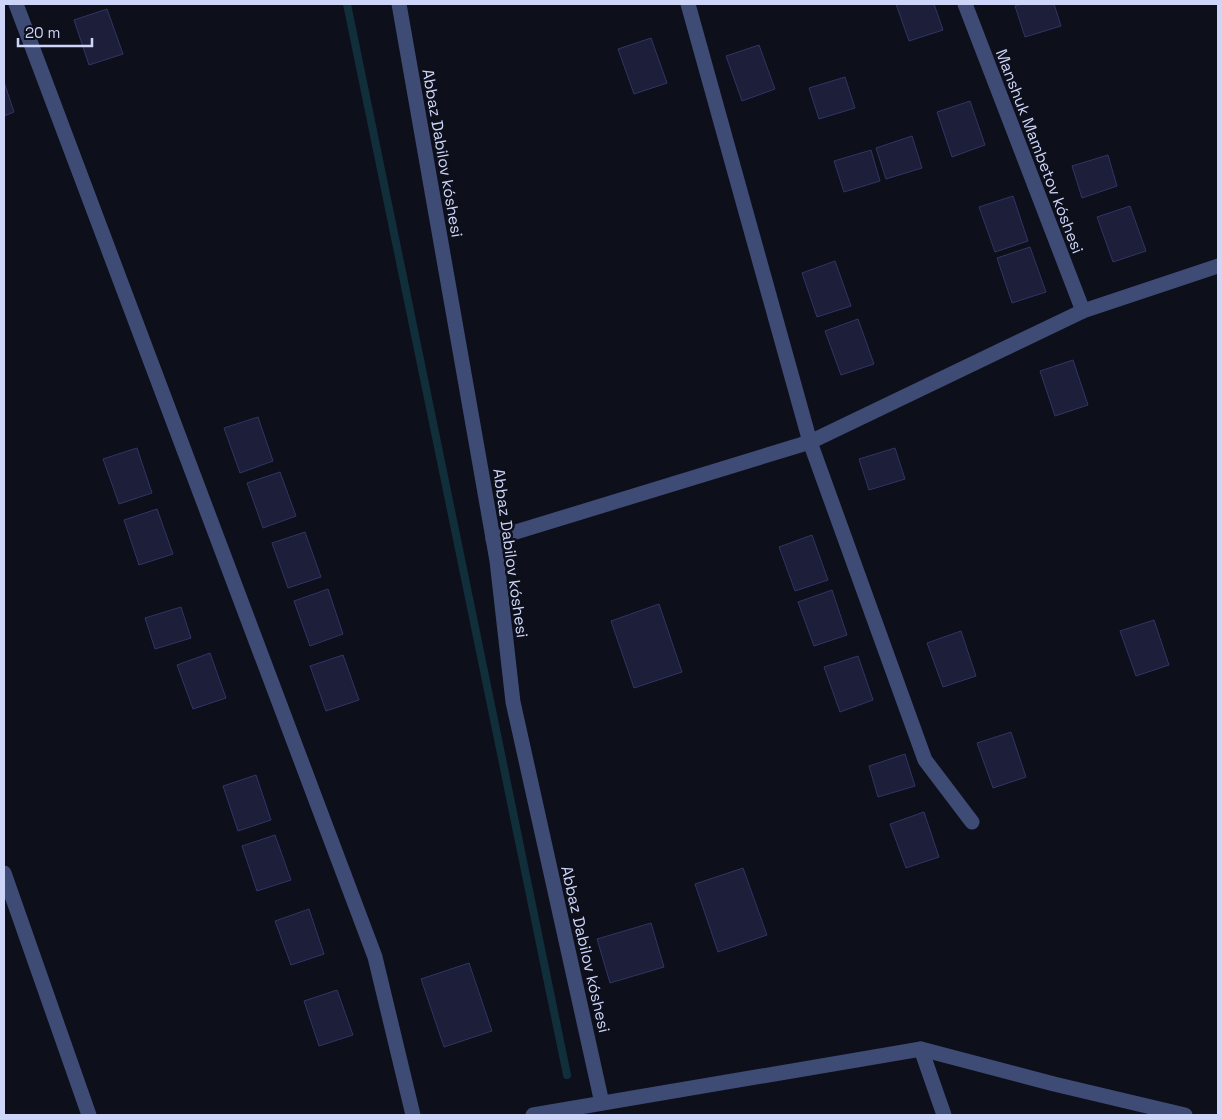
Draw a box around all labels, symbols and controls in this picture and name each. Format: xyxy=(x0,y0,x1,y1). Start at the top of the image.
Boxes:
scale bar xyxy=(18,15,91,47)
text: 20 m xyxy=(25,23,60,42)
street label: Manshuk Mambetov kóshesi xyxy=(991,46,1088,256)
street label: Abbaz Dabilov kóshesi xyxy=(417,67,468,239)
street label: Abbaz Dabilov kóshesi xyxy=(488,467,533,639)
street label: Abbaz Dabilov kóshesi xyxy=(556,864,615,1035)

